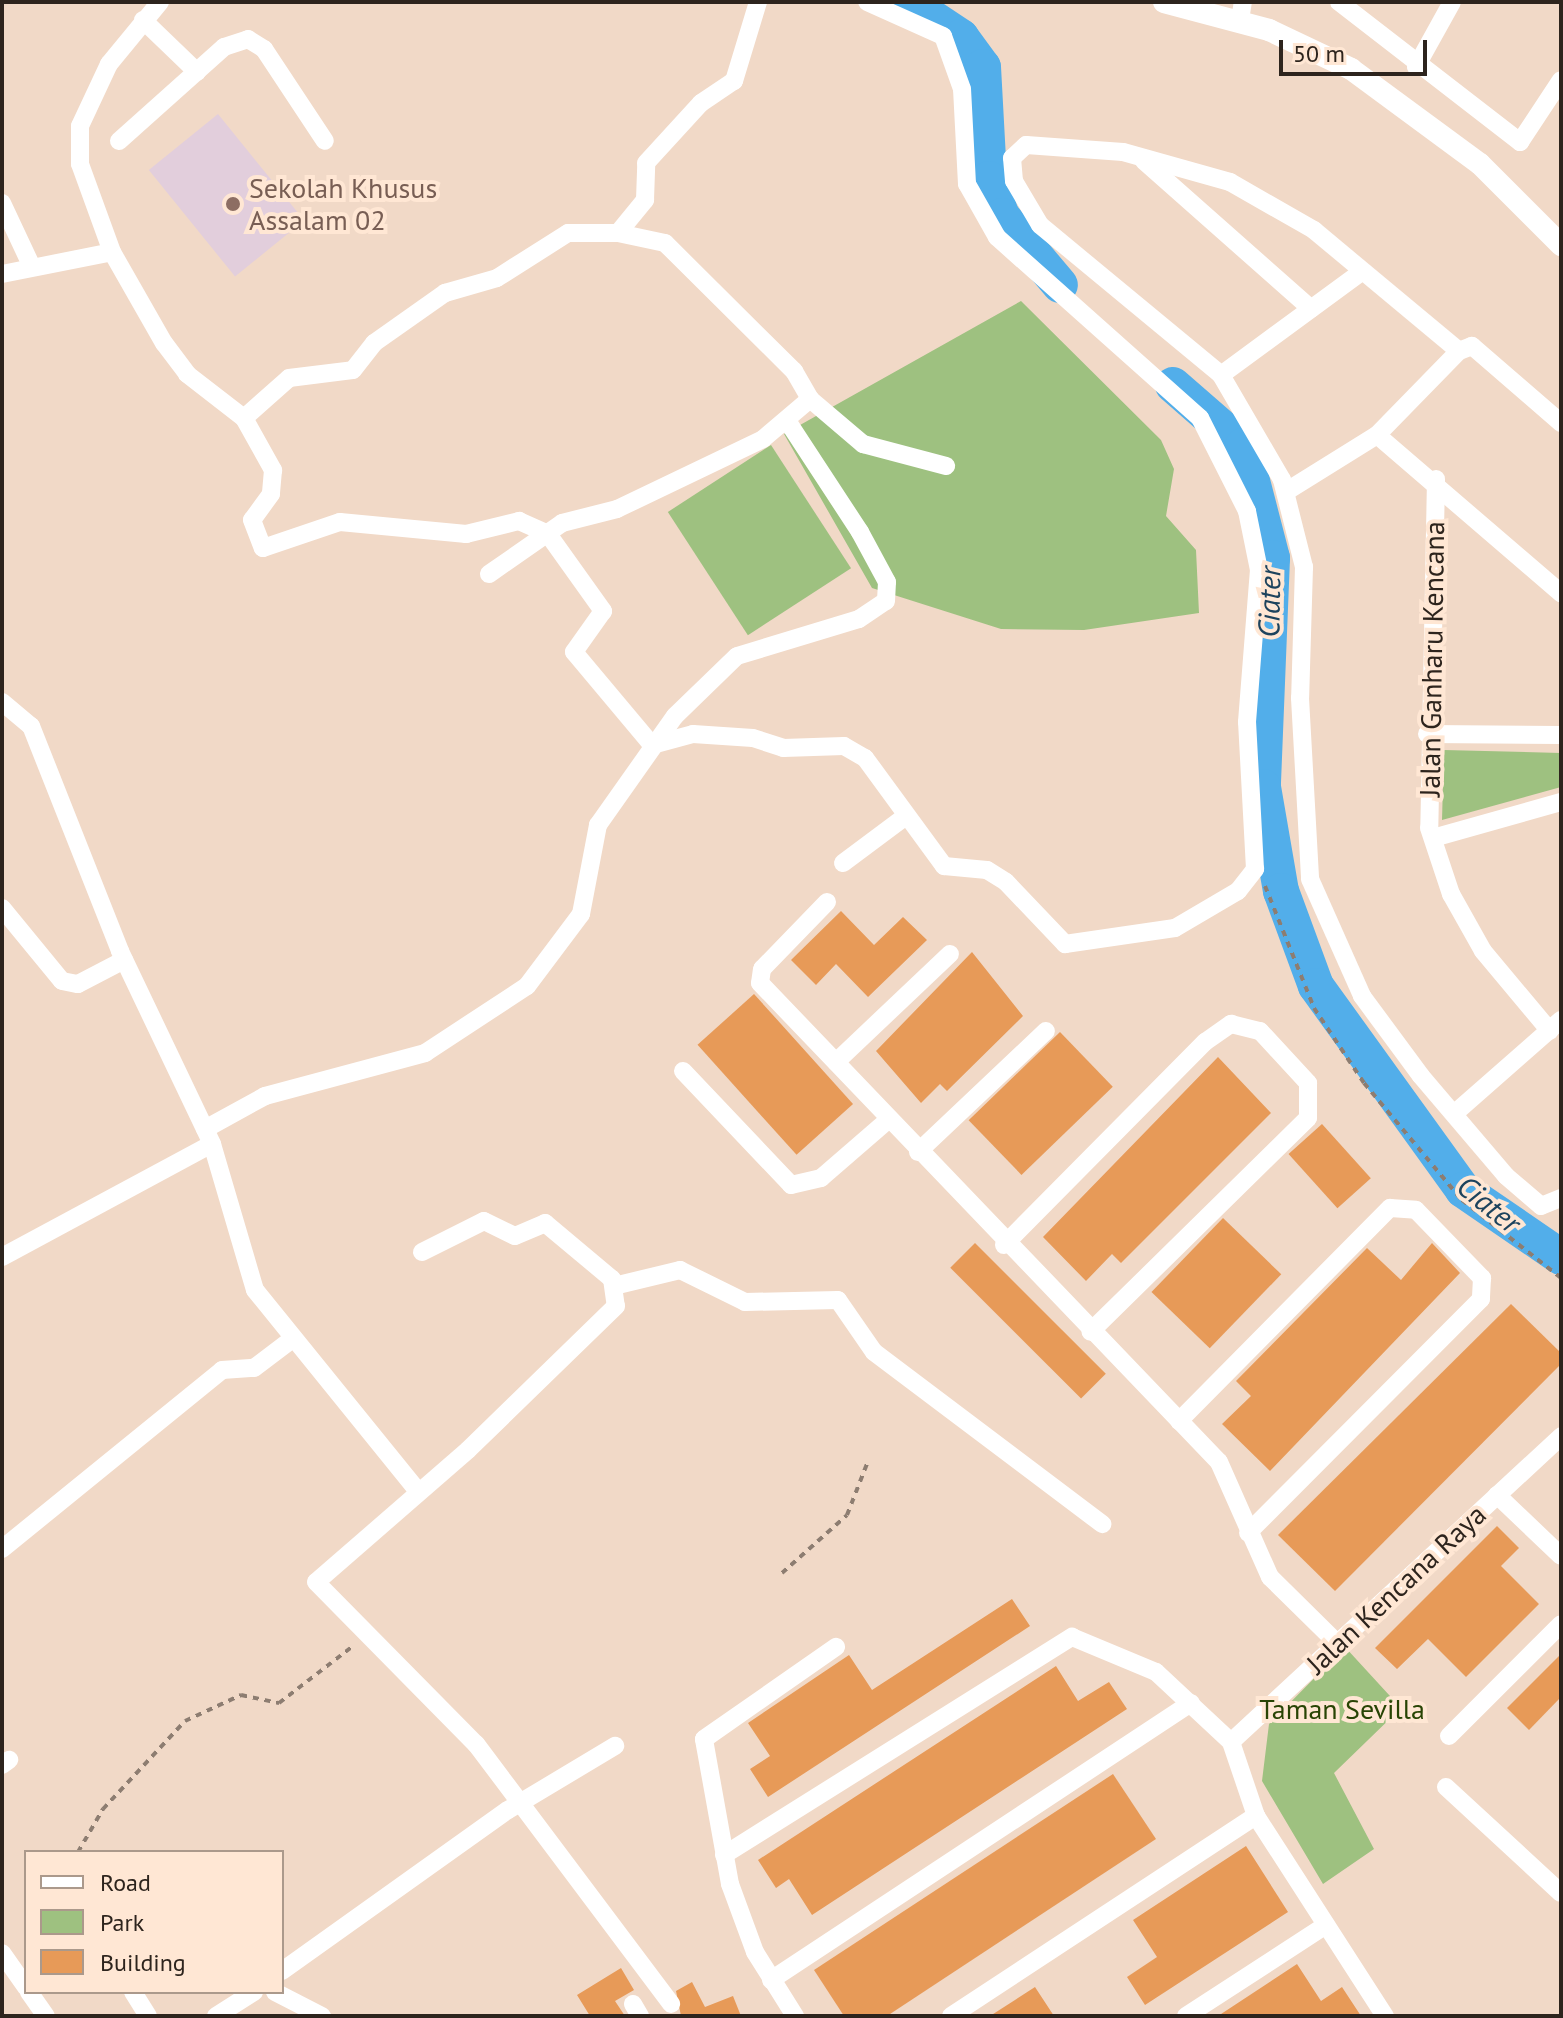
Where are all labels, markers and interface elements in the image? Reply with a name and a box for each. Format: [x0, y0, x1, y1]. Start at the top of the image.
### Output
scale bar [1283, 24, 1431, 74]
text: 50 m [1293, 38, 1345, 69]
place label: Sekolah Khusus Assalam 02 [249, 171, 437, 237]
marker: Sekolah Khusus Assalam 02 [224, 195, 242, 213]
street label: Jalan Ganharu Kencana [1413, 521, 1451, 797]
water label: Ciater [1250, 566, 1288, 638]
water label: Ciater [1450, 1168, 1528, 1240]
street label: Jalan Kencana Raya [1299, 1497, 1493, 1681]
park label: Taman Sevilla [1259, 1692, 1425, 1726]
legend [24, 1850, 284, 1994]
text: Road [100, 1867, 151, 1898]
text: Park [100, 1907, 144, 1938]
text: Building [100, 1947, 186, 1978]

